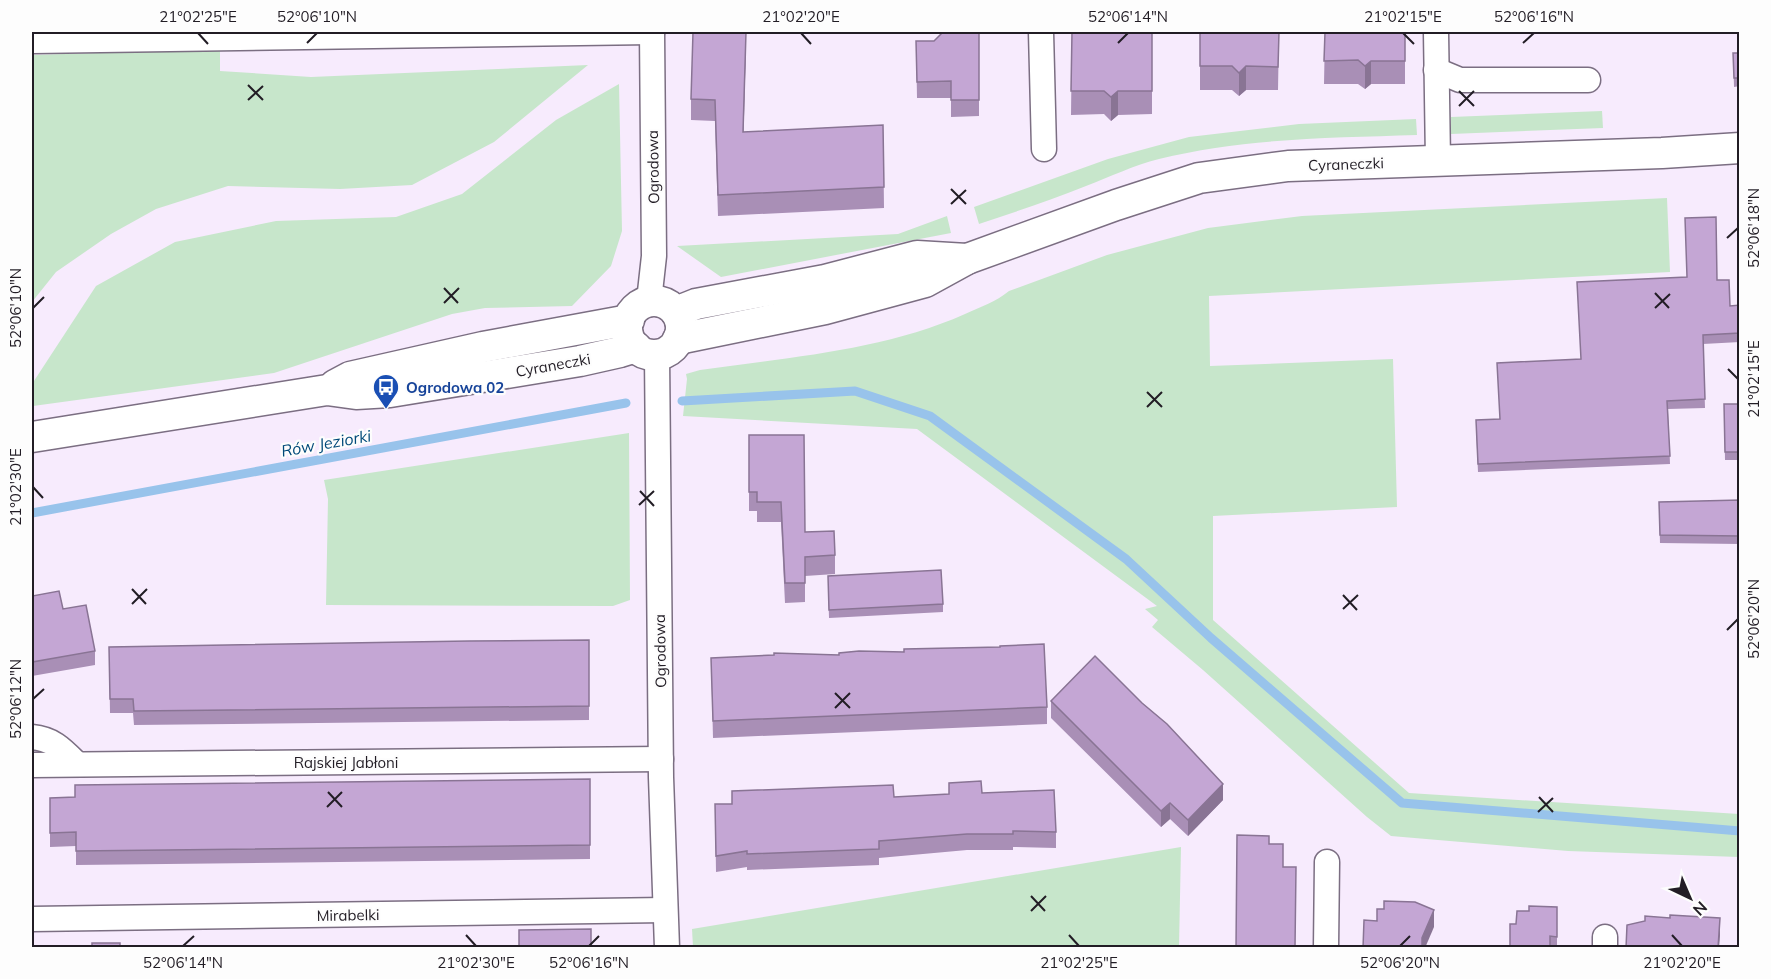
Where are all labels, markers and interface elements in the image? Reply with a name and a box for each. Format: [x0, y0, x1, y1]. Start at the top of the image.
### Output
text: 21°02'25"E [159, 7, 237, 26]
text: 52°06'10"N [277, 7, 357, 26]
text: 21°02'20"E [762, 7, 840, 26]
text: 52°06'14"N [1088, 7, 1168, 26]
text: 21°02'15"E [1364, 7, 1442, 26]
text: 52°06'16"N [1494, 7, 1574, 26]
street label: Ogrodowa [643, 130, 663, 204]
street label: Cyraneczki [1308, 153, 1384, 175]
text: 52°06'18"N [1744, 188, 1763, 268]
text: 52°06'10"N [6, 268, 25, 348]
text: 21°02'15"E [1744, 340, 1763, 418]
street label: Cyraneczki [514, 349, 592, 381]
bus stop icon: Ogrodowa 02 [371, 372, 401, 410]
place label: Ogrodowa 02 [406, 378, 504, 397]
water label: Rów Jeziorki [279, 425, 373, 461]
text: 21°02'30"E [6, 448, 25, 526]
text: 52°06'20"N [1744, 579, 1763, 659]
street label: Ogrodowa [650, 614, 670, 688]
text: 52°06'12"N [6, 659, 25, 739]
street label: Rajskiej Jabłoni [294, 753, 398, 772]
north arrow [1660, 868, 1720, 928]
text: N [1689, 897, 1712, 920]
street label: Mirabelki [316, 905, 380, 925]
text: 52°06'14"N [143, 953, 223, 972]
text: 21°02'30"E [437, 953, 515, 972]
text: 52°06'16"N [549, 953, 629, 972]
text: 21°02'25"E [1040, 953, 1118, 972]
text: 52°06'20"N [1360, 953, 1440, 972]
text: 21°02'20"E [1643, 953, 1721, 972]

